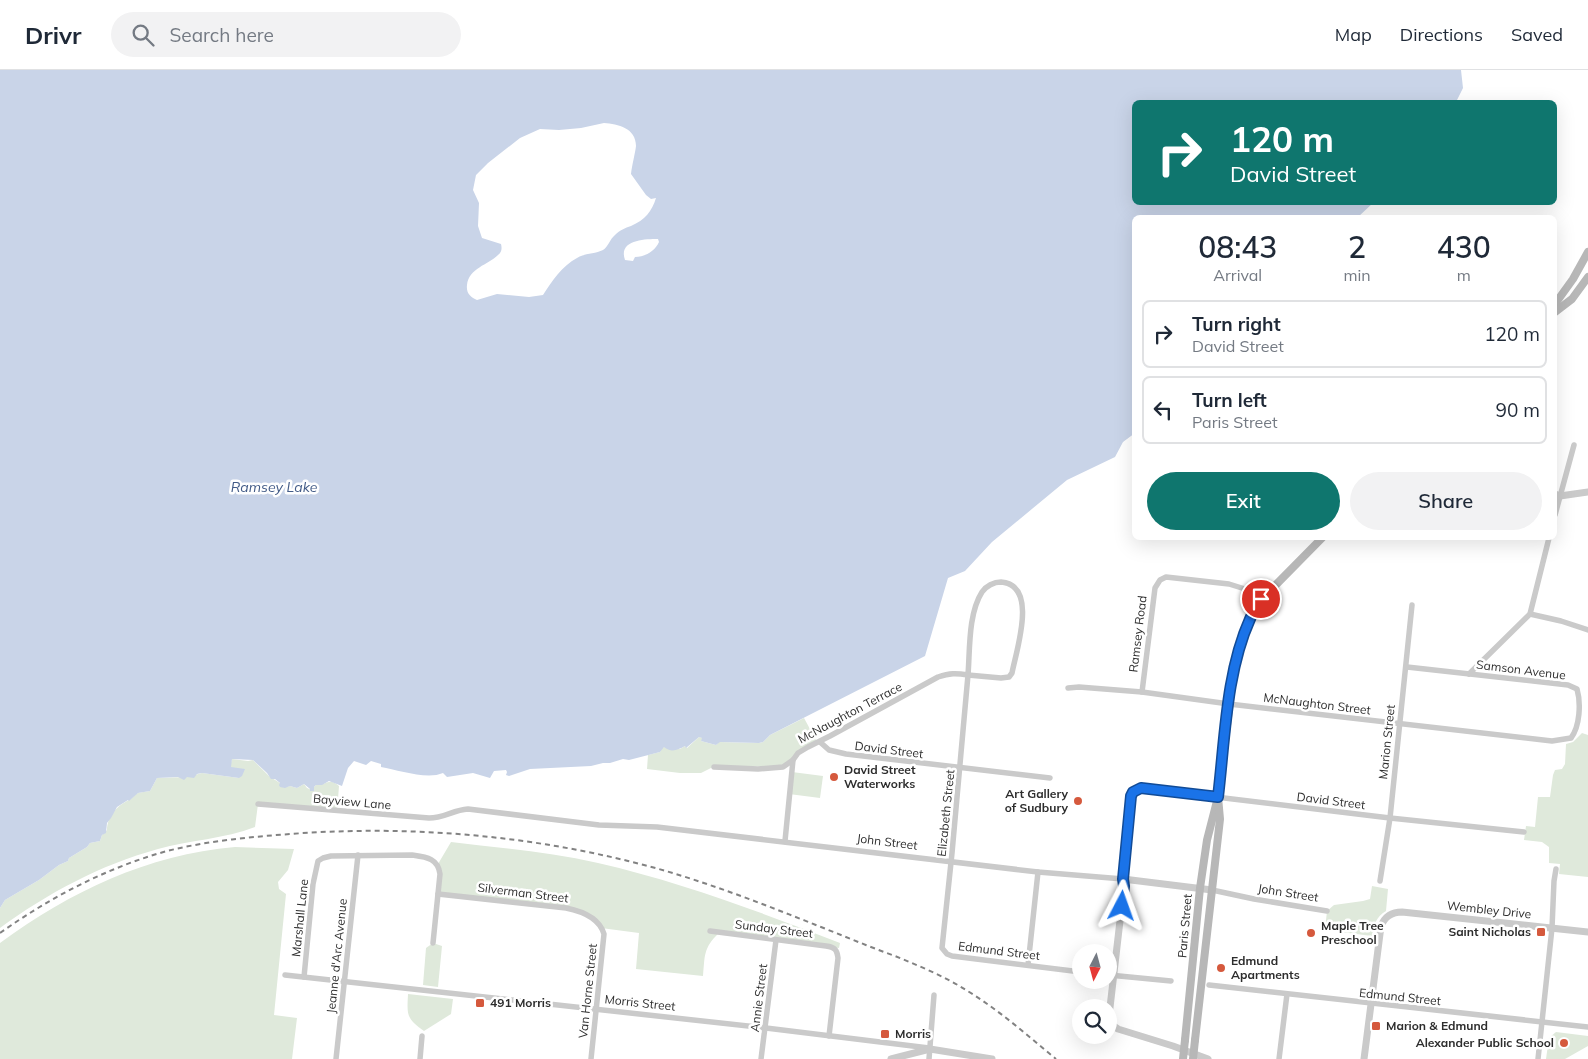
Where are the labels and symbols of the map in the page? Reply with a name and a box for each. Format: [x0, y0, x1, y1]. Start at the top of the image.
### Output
water label: Ramsey Lake [231, 478, 318, 496]
pin [1240, 578, 1282, 620]
street label: Ramsey Road [1125, 595, 1150, 673]
street label: Samson Avenue [1475, 657, 1567, 682]
street label: McNaughton Terrace [795, 679, 904, 746]
street label: McNaughton Street [1263, 689, 1372, 718]
street label: Marion Street [1375, 704, 1398, 780]
street label: David Street [854, 738, 924, 761]
place label: David Street Waterworks [844, 762, 916, 791]
street label: Elizabeth Street [933, 769, 958, 857]
marker: David Street Waterworks [828, 771, 840, 783]
place label: Art Gallery of Sudbury [1005, 786, 1068, 815]
street label: David Street [1296, 789, 1366, 812]
street label: Bayview Lane [312, 791, 392, 812]
marker: Art Gallery of Sudbury [1072, 795, 1084, 807]
street label: John Street [856, 830, 918, 853]
street label: Marshall Lane [288, 878, 311, 958]
street label: Silverman Street [477, 879, 569, 906]
position arrow [1095, 879, 1147, 931]
street label: John Street [1257, 880, 1319, 905]
street label: Paris Street [1174, 893, 1195, 959]
street label: Jeanne d'Arc Avenue [323, 898, 350, 1014]
street label: Wembley Drive [1446, 898, 1532, 921]
street label: Sunday Street [734, 916, 814, 941]
place label: Maple Tree Preschool [1321, 918, 1384, 947]
place label: Saint Nicholas [1448, 924, 1531, 939]
marker: Saint Nicholas [1535, 926, 1547, 938]
marker: Maple Tree Preschool [1305, 927, 1317, 939]
street label: Edmund Street [957, 938, 1041, 963]
street label: Van Horne Street [575, 943, 600, 1039]
north arrow [1072, 944, 1118, 989]
place label: Edmund Apartments [1231, 953, 1300, 982]
marker: Edmund Apartments [1215, 962, 1227, 974]
street label: Annie Street [747, 963, 770, 1033]
street label: Edmund Street [1358, 985, 1442, 1008]
street label: Morris Street [604, 991, 676, 1014]
place label: 491 Morris [490, 995, 551, 1010]
marker: 491 Morris [474, 997, 486, 1009]
place label: Marion & Edmund [1386, 1018, 1488, 1033]
marker: Marion & Edmund [1370, 1020, 1382, 1032]
place label: Morris [895, 1026, 931, 1041]
marker: Morris [879, 1028, 891, 1040]
place label: Alexander Public School [1416, 1035, 1554, 1050]
marker: Alexander Public School [1558, 1037, 1570, 1049]

